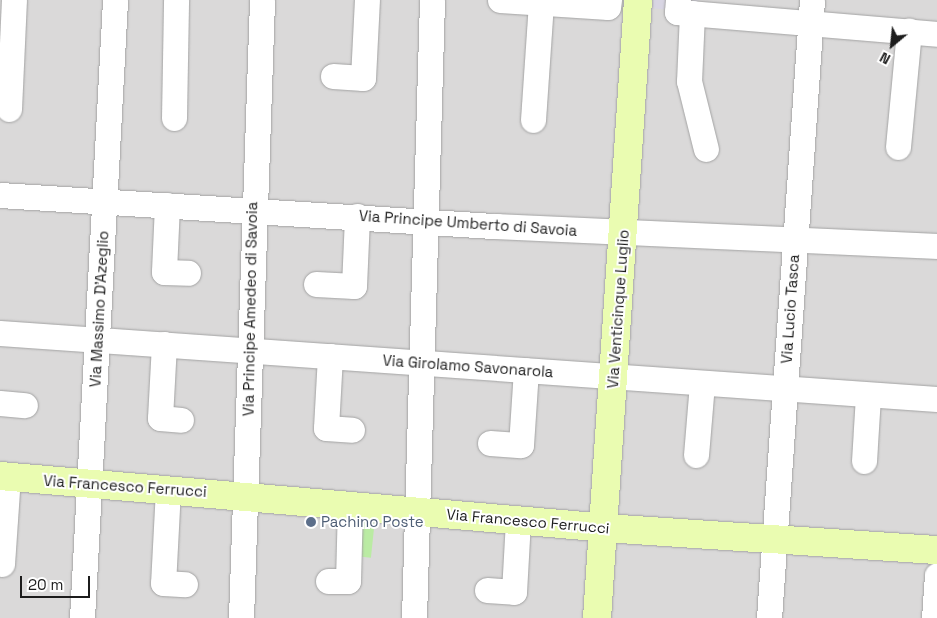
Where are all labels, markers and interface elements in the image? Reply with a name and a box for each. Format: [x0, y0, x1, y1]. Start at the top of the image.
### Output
north arrow [867, 20, 917, 70]
text: N [877, 48, 893, 68]
street label: Via Principe Amedeo di Savoia [239, 201, 261, 417]
street label: Via Principe Umberto di Savoia [358, 206, 578, 240]
street label: Via Venticinque Luglio [603, 229, 633, 389]
street label: Via Massimo D'Azeglio [86, 230, 112, 388]
street label: Via Lucio Tasca [777, 253, 803, 365]
street label: Via Girolamo Savonarola [382, 351, 554, 381]
street label: Via Francesco Ferrucci [43, 471, 207, 501]
street label: Via Francesco Ferrucci [446, 505, 610, 537]
place label: Pachino Poste [321, 513, 424, 531]
marker: Pachino Poste [305, 516, 317, 528]
scale bar [22, 566, 92, 598]
text: 20 m [28, 575, 63, 594]

